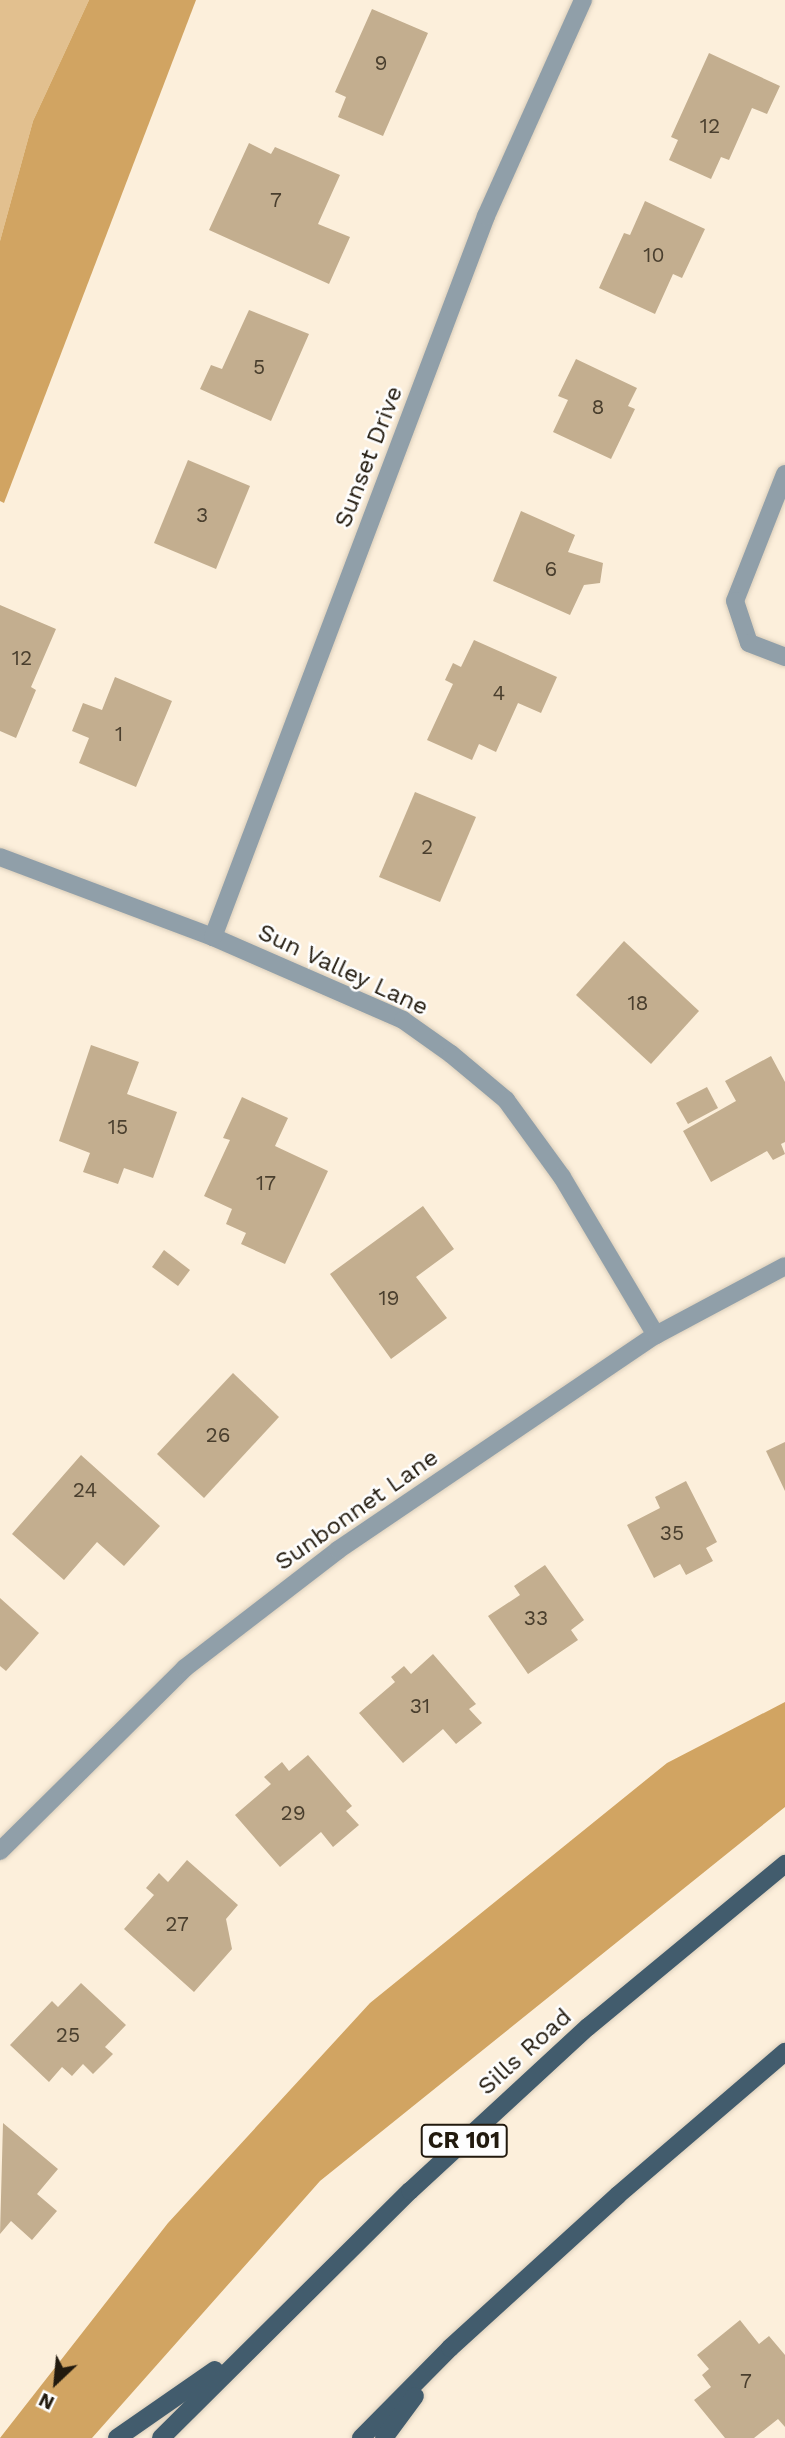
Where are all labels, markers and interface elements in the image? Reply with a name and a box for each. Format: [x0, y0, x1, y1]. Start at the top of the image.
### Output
house number: 9 [375, 50, 387, 76]
house number: 12 [700, 113, 720, 139]
house number: 7 [270, 187, 282, 213]
house number: 10 [643, 242, 665, 268]
house number: 5 [253, 354, 265, 380]
street label: Sunset Drive [329, 382, 409, 532]
house number: 8 [592, 394, 604, 420]
house number: 3 [196, 502, 208, 528]
house number: 6 [545, 556, 557, 582]
house number: 12 [12, 645, 32, 671]
house number: 4 [493, 680, 505, 706]
house number: 1 [115, 721, 123, 747]
house number: 2 [421, 834, 433, 860]
street label: Sun Valley Lane [253, 918, 433, 1022]
house number: 18 [627, 990, 649, 1016]
house number: 15 [108, 1114, 128, 1140]
house number: 17 [256, 1170, 276, 1196]
house number: 19 [378, 1285, 400, 1311]
house number: 26 [205, 1422, 231, 1448]
street label: Sunbonnet Lane [270, 1443, 444, 1577]
house number: 24 [73, 1477, 97, 1503]
house number: 35 [660, 1520, 684, 1546]
house number: 33 [524, 1605, 548, 1631]
house number: 31 [410, 1693, 430, 1719]
house number: 29 [280, 1800, 306, 1826]
house number: 27 [165, 1911, 189, 1937]
street label: Sills Road [472, 2003, 578, 2101]
house number: 25 [56, 2022, 80, 2048]
road number: CR 101 [420, 2122, 508, 2160]
north arrow [21, 2347, 91, 2417]
house number: 7 [740, 2368, 752, 2394]
text: N [35, 2388, 58, 2415]

